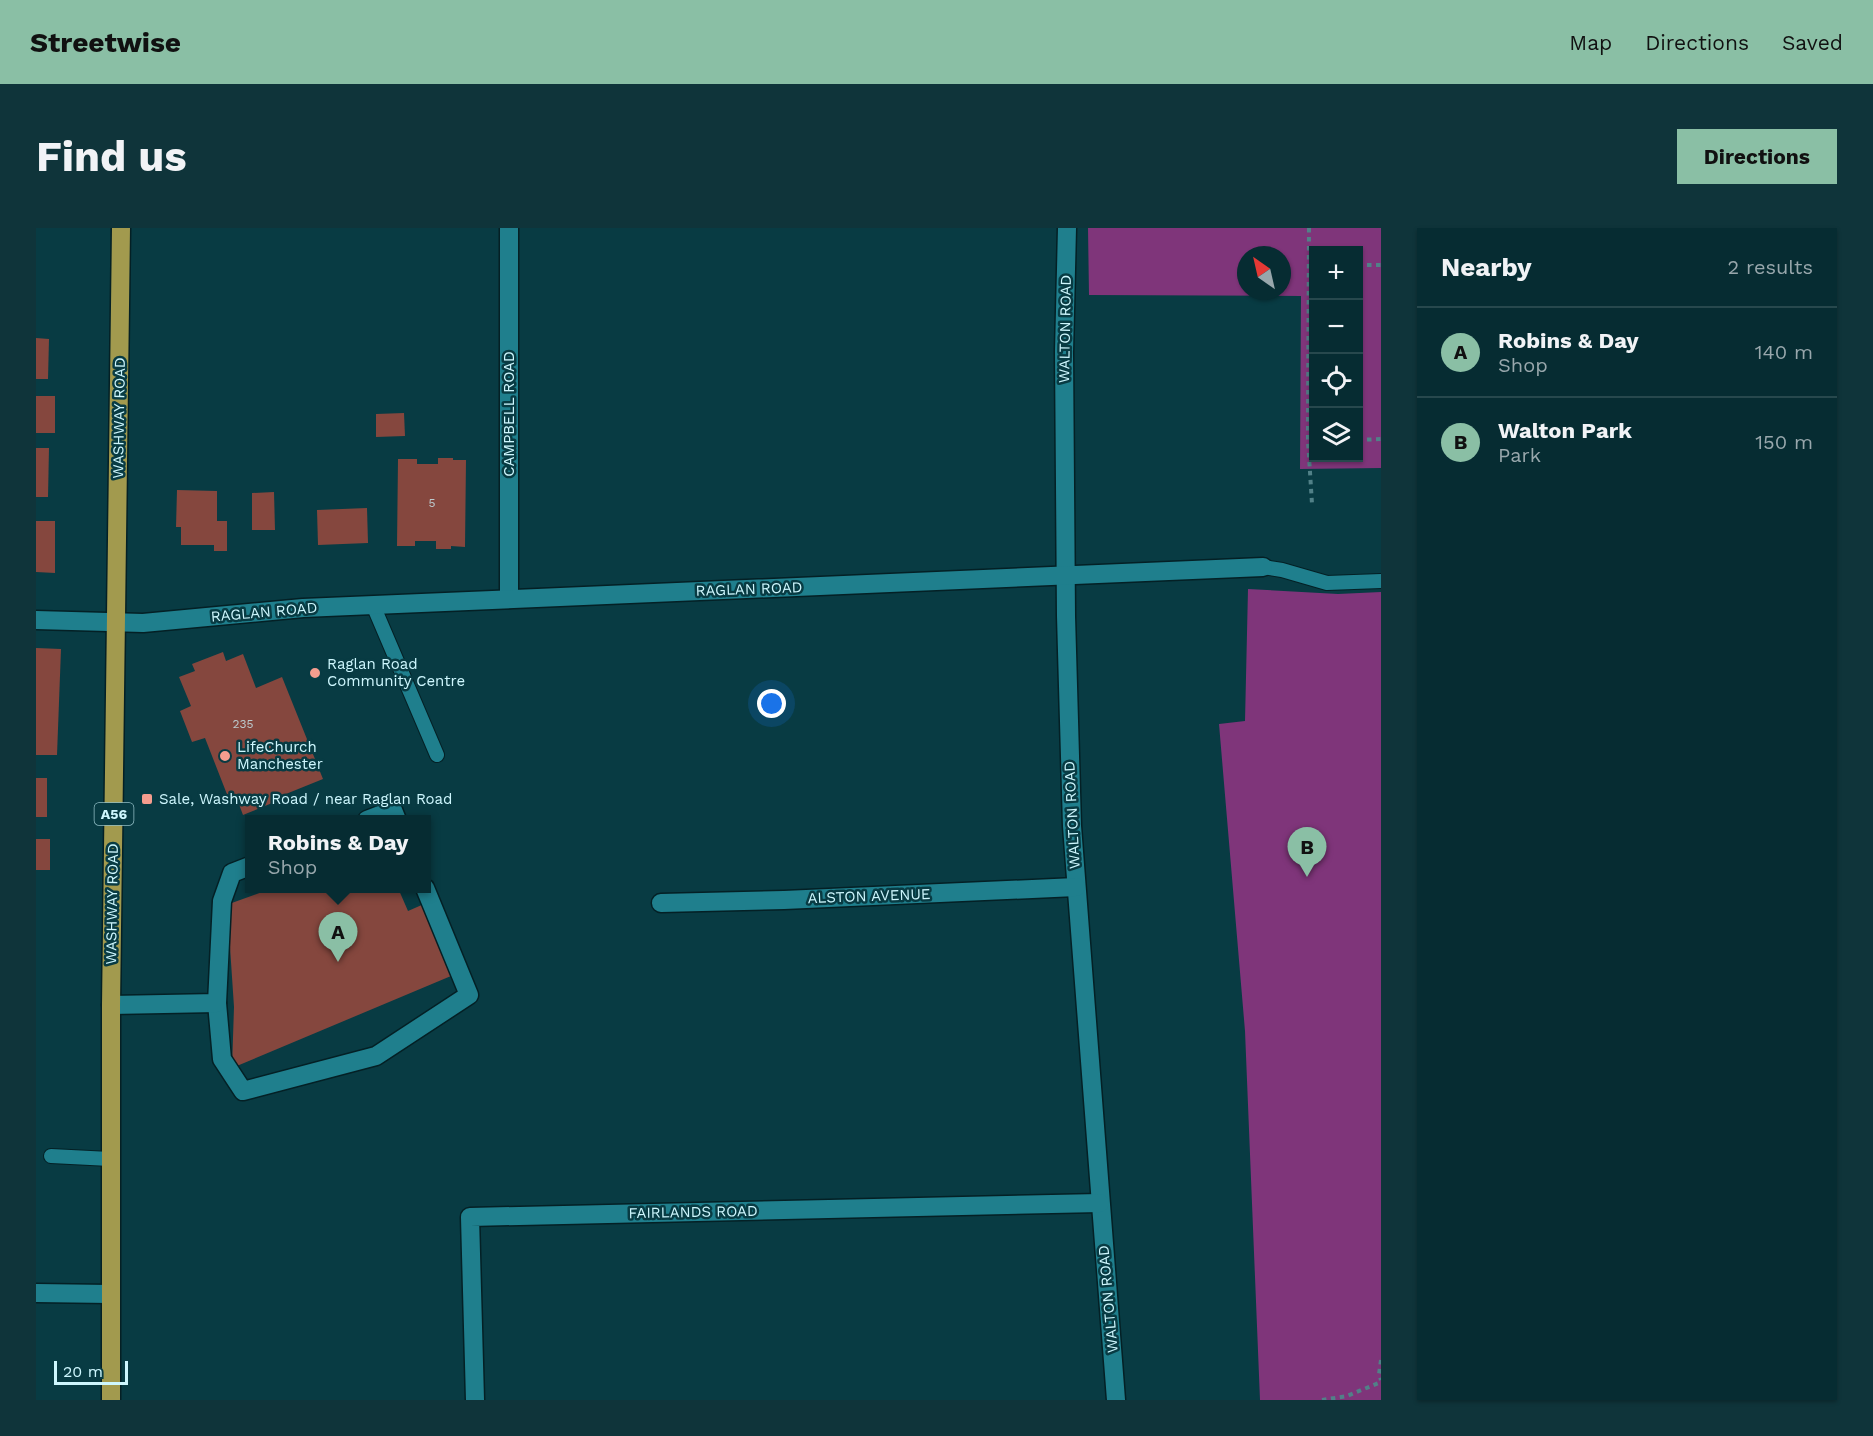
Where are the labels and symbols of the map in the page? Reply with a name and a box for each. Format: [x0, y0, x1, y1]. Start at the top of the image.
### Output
north arrow [1237, 246, 1291, 300]
street label: WALTON ROAD [1055, 275, 1075, 383]
street label: CAMPBELL ROAD [500, 351, 518, 477]
street label: WASHWAY ROAD [109, 357, 129, 479]
house number: 5 [429, 496, 436, 510]
street label: RAGLAN ROAD [695, 578, 803, 600]
street label: RAGLAN ROAD [210, 598, 318, 626]
place label: Raglan Road Community Centre [327, 655, 465, 690]
marker: Raglan Road Community Centre [308, 666, 322, 680]
your location [757, 689, 786, 718]
house number: 235 [233, 717, 253, 731]
place label: LifeChurch Manchester [237, 738, 323, 773]
marker: LifeChurch Manchester [218, 749, 232, 763]
street label: WALTON ROAD [1060, 760, 1084, 870]
place label: Sale, Washway Road / near Raglan Road [159, 790, 453, 808]
marker: Sale, Washway Road / near Raglan Road [140, 792, 154, 806]
road number: A56 [94, 803, 134, 825]
pin: B [1288, 828, 1326, 877]
street label: WASHWAY ROAD [102, 843, 122, 965]
street label: ALSTON AVENUE [807, 885, 931, 907]
pin: A [318, 912, 358, 962]
street label: FAIRLANDS ROAD [628, 1202, 758, 1222]
street label: WALTON ROAD [1094, 1244, 1122, 1354]
scale bar [54, 1358, 128, 1386]

